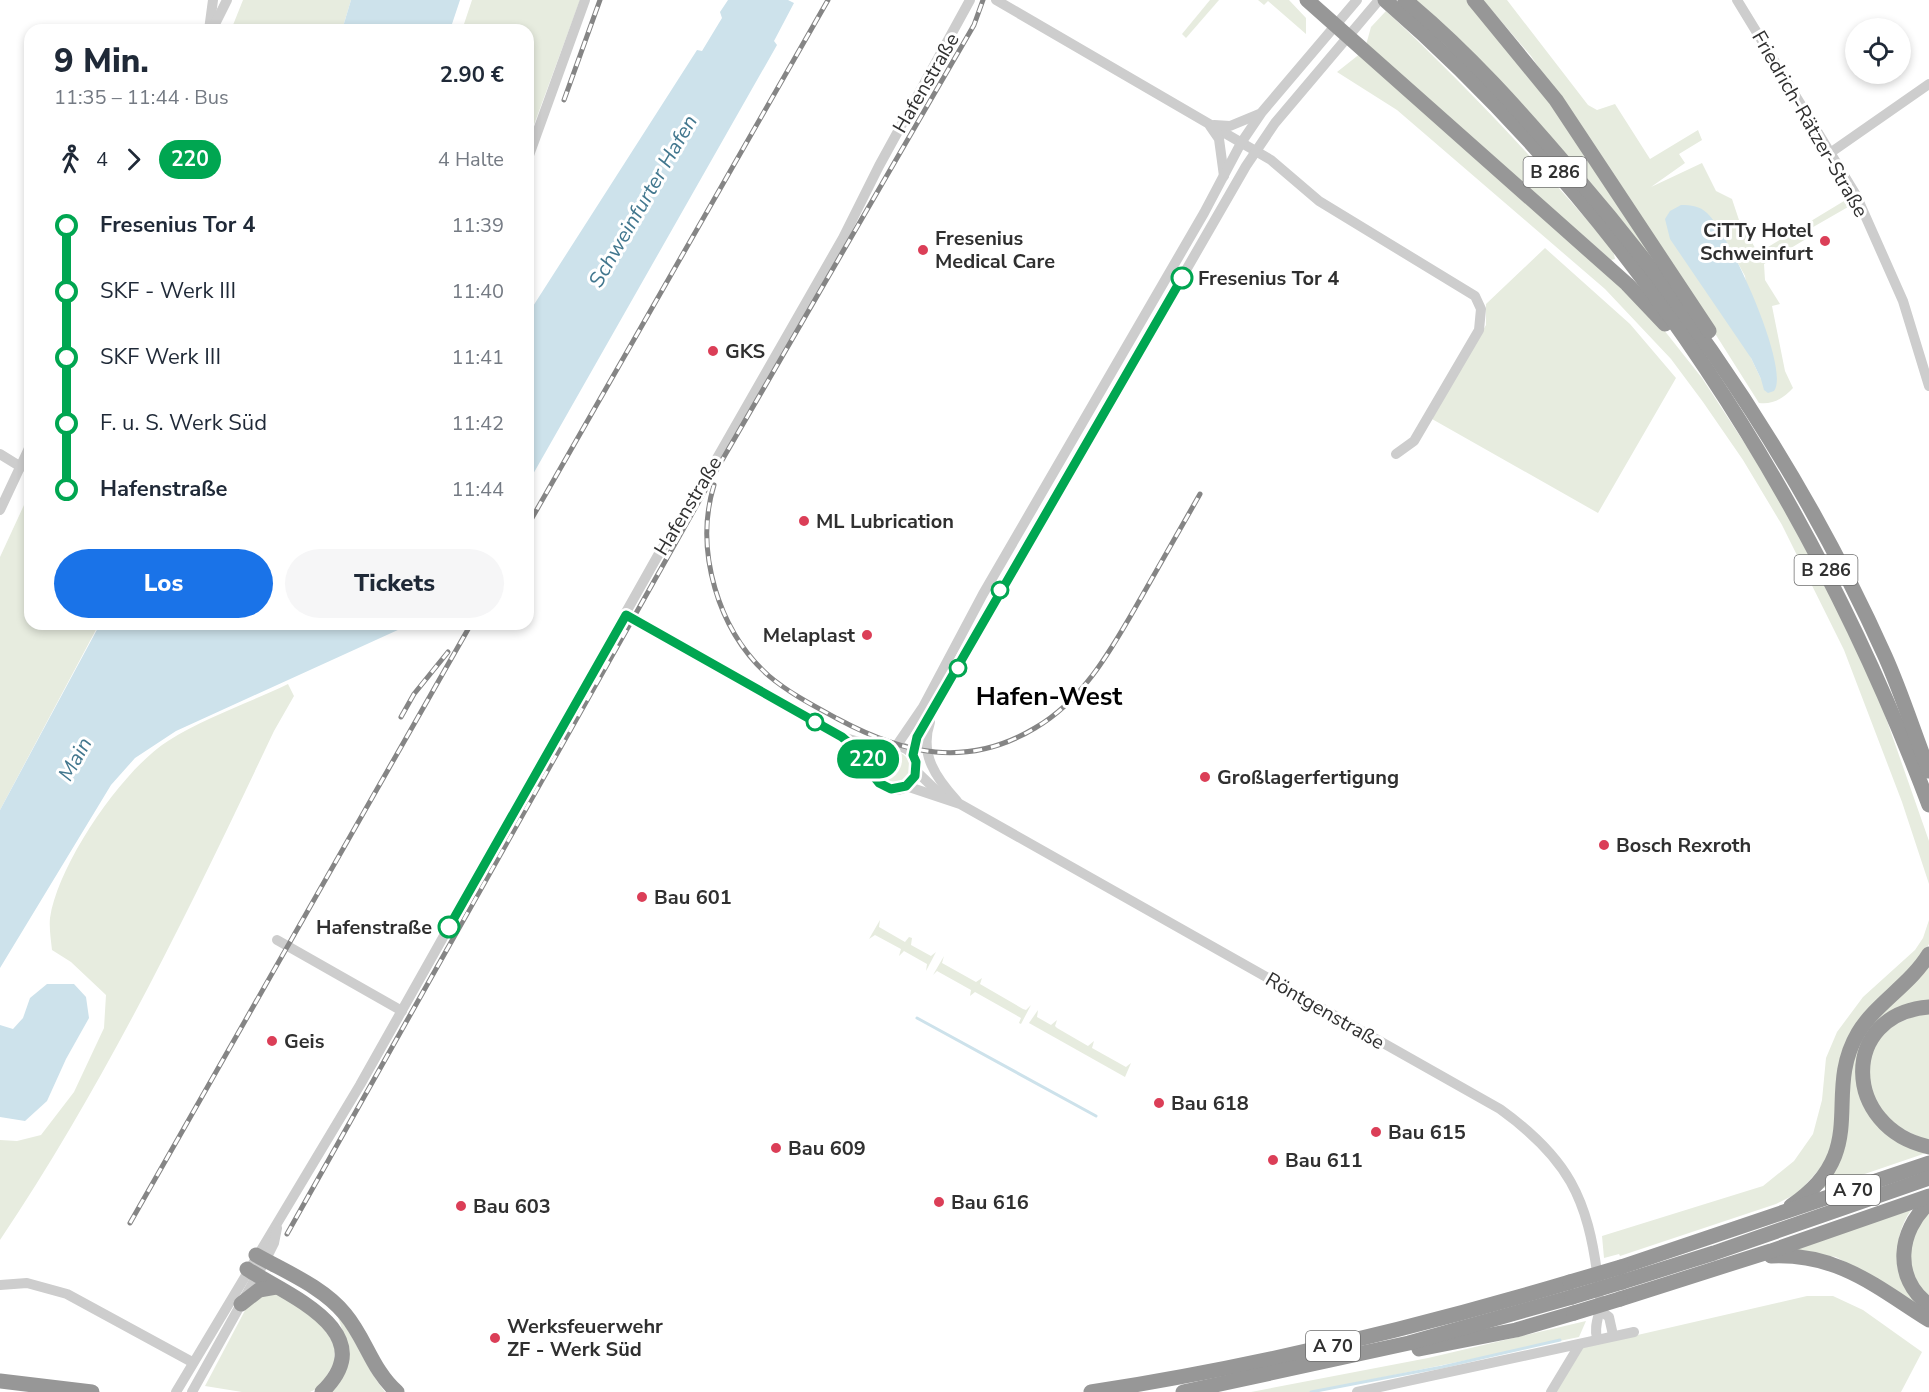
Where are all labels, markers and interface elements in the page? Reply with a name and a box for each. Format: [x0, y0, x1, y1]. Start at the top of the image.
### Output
map controls [1845, 18, 1911, 84]
button: locate [1845, 18, 1911, 84]
street label: Friedrich-Rätzer-Straße [1746, 26, 1874, 222]
street label: Hafenstraße [886, 28, 966, 138]
text: 9 Min. [54, 39, 149, 84]
text: 2.90 € [440, 60, 504, 90]
text: 11:35 – 11:44 · Bus [54, 84, 229, 111]
water label: Schweinfurter Hafen [582, 110, 704, 292]
icon: walk [54, 143, 87, 176]
icon: forward [117, 143, 150, 176]
text: 220 [171, 145, 209, 173]
text: 4 [96, 146, 108, 173]
text: 4 Halte [438, 146, 504, 173]
road number: B 286 [1524, 157, 1586, 187]
text: Fresenius Tor 4 [100, 210, 255, 240]
text: 11:39 [451, 212, 504, 239]
place label: CiTTy Hotel Schweinfurt [1700, 217, 1814, 267]
place label: Fresenius Medical Care [935, 225, 1055, 275]
marker: CiTTy Hotel Schweinfurt [1818, 234, 1832, 248]
marker: Fresenius Medical Care [916, 243, 930, 257]
place label: Fresenius Tor 4 [1198, 265, 1339, 292]
marker: Fresenius Tor 4 [1171, 267, 1193, 289]
text: SKF - Werk III [100, 276, 236, 306]
text: 11:40 [451, 278, 504, 305]
place label: GKS [725, 338, 765, 365]
text: SKF Werk III [100, 342, 221, 372]
text: 11:41 [451, 344, 504, 371]
marker: GKS [706, 344, 720, 358]
text: F. u. S. Werk Süd [100, 408, 267, 438]
text: 11:42 [451, 410, 504, 437]
street label: Hafenstraße [648, 451, 728, 561]
text: Hafenstraße [100, 474, 227, 504]
text: 11:44 [451, 476, 504, 503]
place label: ML Lubrication [816, 508, 954, 535]
marker: ML Lubrication [797, 514, 811, 528]
button: Los [54, 549, 273, 618]
button: Tickets [285, 549, 504, 618]
road number: B 286 [1794, 555, 1858, 585]
unlabelled marker [991, 581, 1009, 599]
place label: Melaplast [763, 622, 855, 649]
marker: Melaplast [860, 628, 874, 642]
unlabelled marker [949, 659, 967, 677]
district label: Hafen-West [976, 679, 1123, 714]
unlabelled marker [806, 713, 824, 731]
water label: Main [52, 732, 98, 786]
line badge: 220 [834, 740, 902, 778]
text: 220 [849, 745, 887, 773]
place label: Großlagerfertigung [1217, 764, 1399, 791]
marker: Großlagerfertigung [1198, 770, 1212, 784]
place label: Bosch Rexroth [1616, 832, 1751, 859]
marker: Bosch Rexroth [1597, 838, 1611, 852]
place label: Bau 601 [654, 884, 732, 911]
marker: Bau 601 [635, 890, 649, 904]
place label: Hafenstraße [316, 914, 432, 941]
marker: Hafenstraße [438, 916, 460, 938]
street label: Röntgenstraße [1260, 966, 1390, 1056]
place label: Geis [284, 1028, 325, 1055]
marker: Geis [265, 1034, 279, 1048]
place label: Bau 618 [1171, 1090, 1249, 1117]
marker: Bau 618 [1152, 1096, 1166, 1110]
place label: Bau 615 [1388, 1119, 1466, 1146]
marker: Bau 615 [1369, 1125, 1383, 1139]
place label: Bau 609 [788, 1135, 866, 1162]
marker: Bau 609 [769, 1141, 783, 1155]
place label: Bau 611 [1285, 1147, 1363, 1174]
marker: Bau 611 [1266, 1153, 1280, 1167]
road number: A 70 [1826, 1175, 1880, 1205]
place label: Bau 616 [951, 1189, 1029, 1216]
place label: Bau 603 [473, 1193, 551, 1220]
marker: Bau 616 [932, 1195, 946, 1209]
marker: Bau 603 [454, 1199, 468, 1213]
place label: Werksfeuerwehr ZF - Werk Süd [507, 1313, 663, 1363]
marker: Werksfeuerwehr ZF - Werk Süd [488, 1331, 502, 1345]
road number: A 70 [1306, 1331, 1360, 1361]

